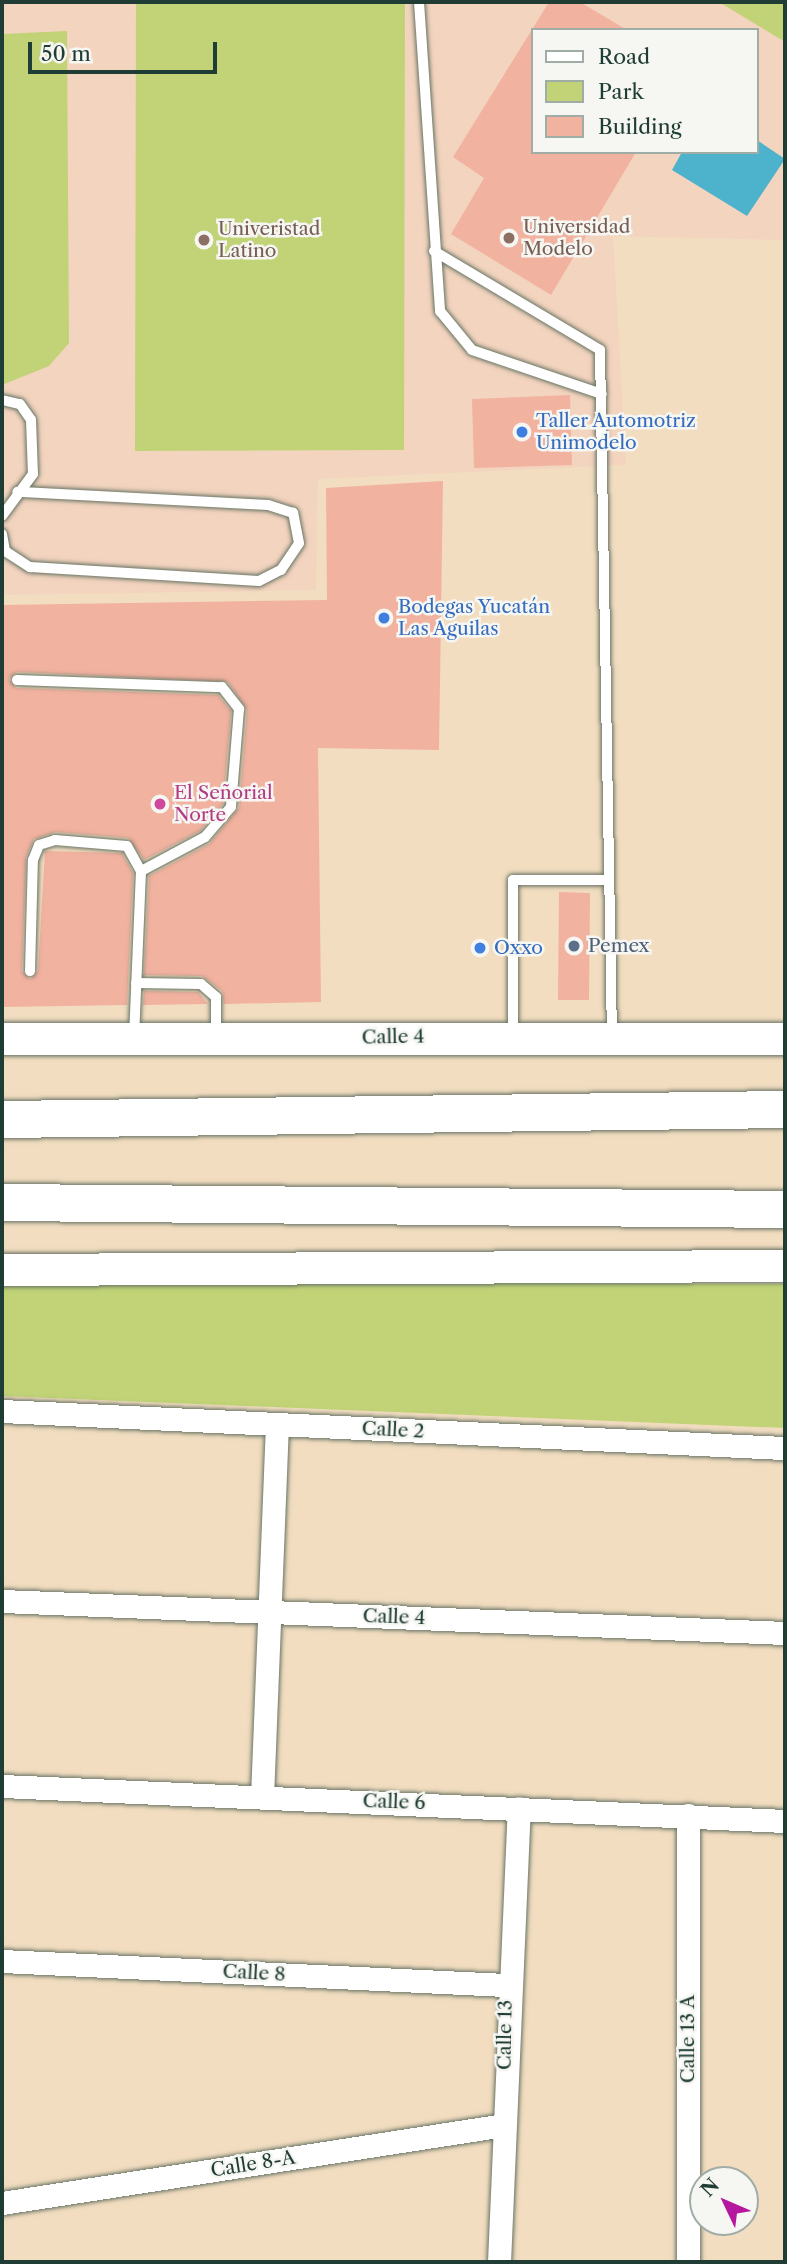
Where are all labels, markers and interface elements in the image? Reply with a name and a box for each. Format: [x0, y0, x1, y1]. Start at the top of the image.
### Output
scale bar [32, 28, 220, 72]
legend [532, 28, 759, 154]
text: 50 m [41, 41, 91, 66]
text: Road [598, 44, 650, 69]
text: Park [598, 79, 644, 104]
text: Building [598, 114, 682, 139]
place label: Universidad Modelo [523, 216, 630, 260]
place label: Univeristad Latino [218, 218, 320, 262]
marker: Universidad Modelo [501, 230, 517, 246]
marker: Univeristad Latino [196, 232, 212, 248]
place label: Taller Automotriz Unimodelo [536, 410, 697, 454]
marker: Taller Automotriz Unimodelo [514, 424, 530, 440]
place label: Bodegas Yucatán Las Aguilas [398, 596, 551, 640]
marker: Bodegas Yucatán Las Aguilas [376, 610, 392, 626]
place label: El Señorial Norte [174, 782, 273, 826]
marker: El Señorial Norte [152, 796, 168, 812]
place label: Pemex [588, 935, 649, 957]
place label: Oxxo [494, 937, 543, 959]
marker: Pemex [566, 938, 582, 954]
marker: Oxxo [472, 940, 488, 956]
street label: Calle 4 [361, 1025, 425, 1049]
street label: Calle 2 [361, 1417, 425, 1443]
street label: Calle 4 [362, 1605, 426, 1629]
street label: Calle 6 [362, 1790, 426, 1814]
street label: Calle 8 [222, 1960, 286, 1986]
street label: Calle 13 A [677, 1994, 699, 2084]
street label: Calle 13 [493, 2000, 517, 2070]
street label: Calle 8-A [209, 2146, 297, 2182]
north arrow [689, 2166, 759, 2236]
text: N [696, 2174, 724, 2201]

